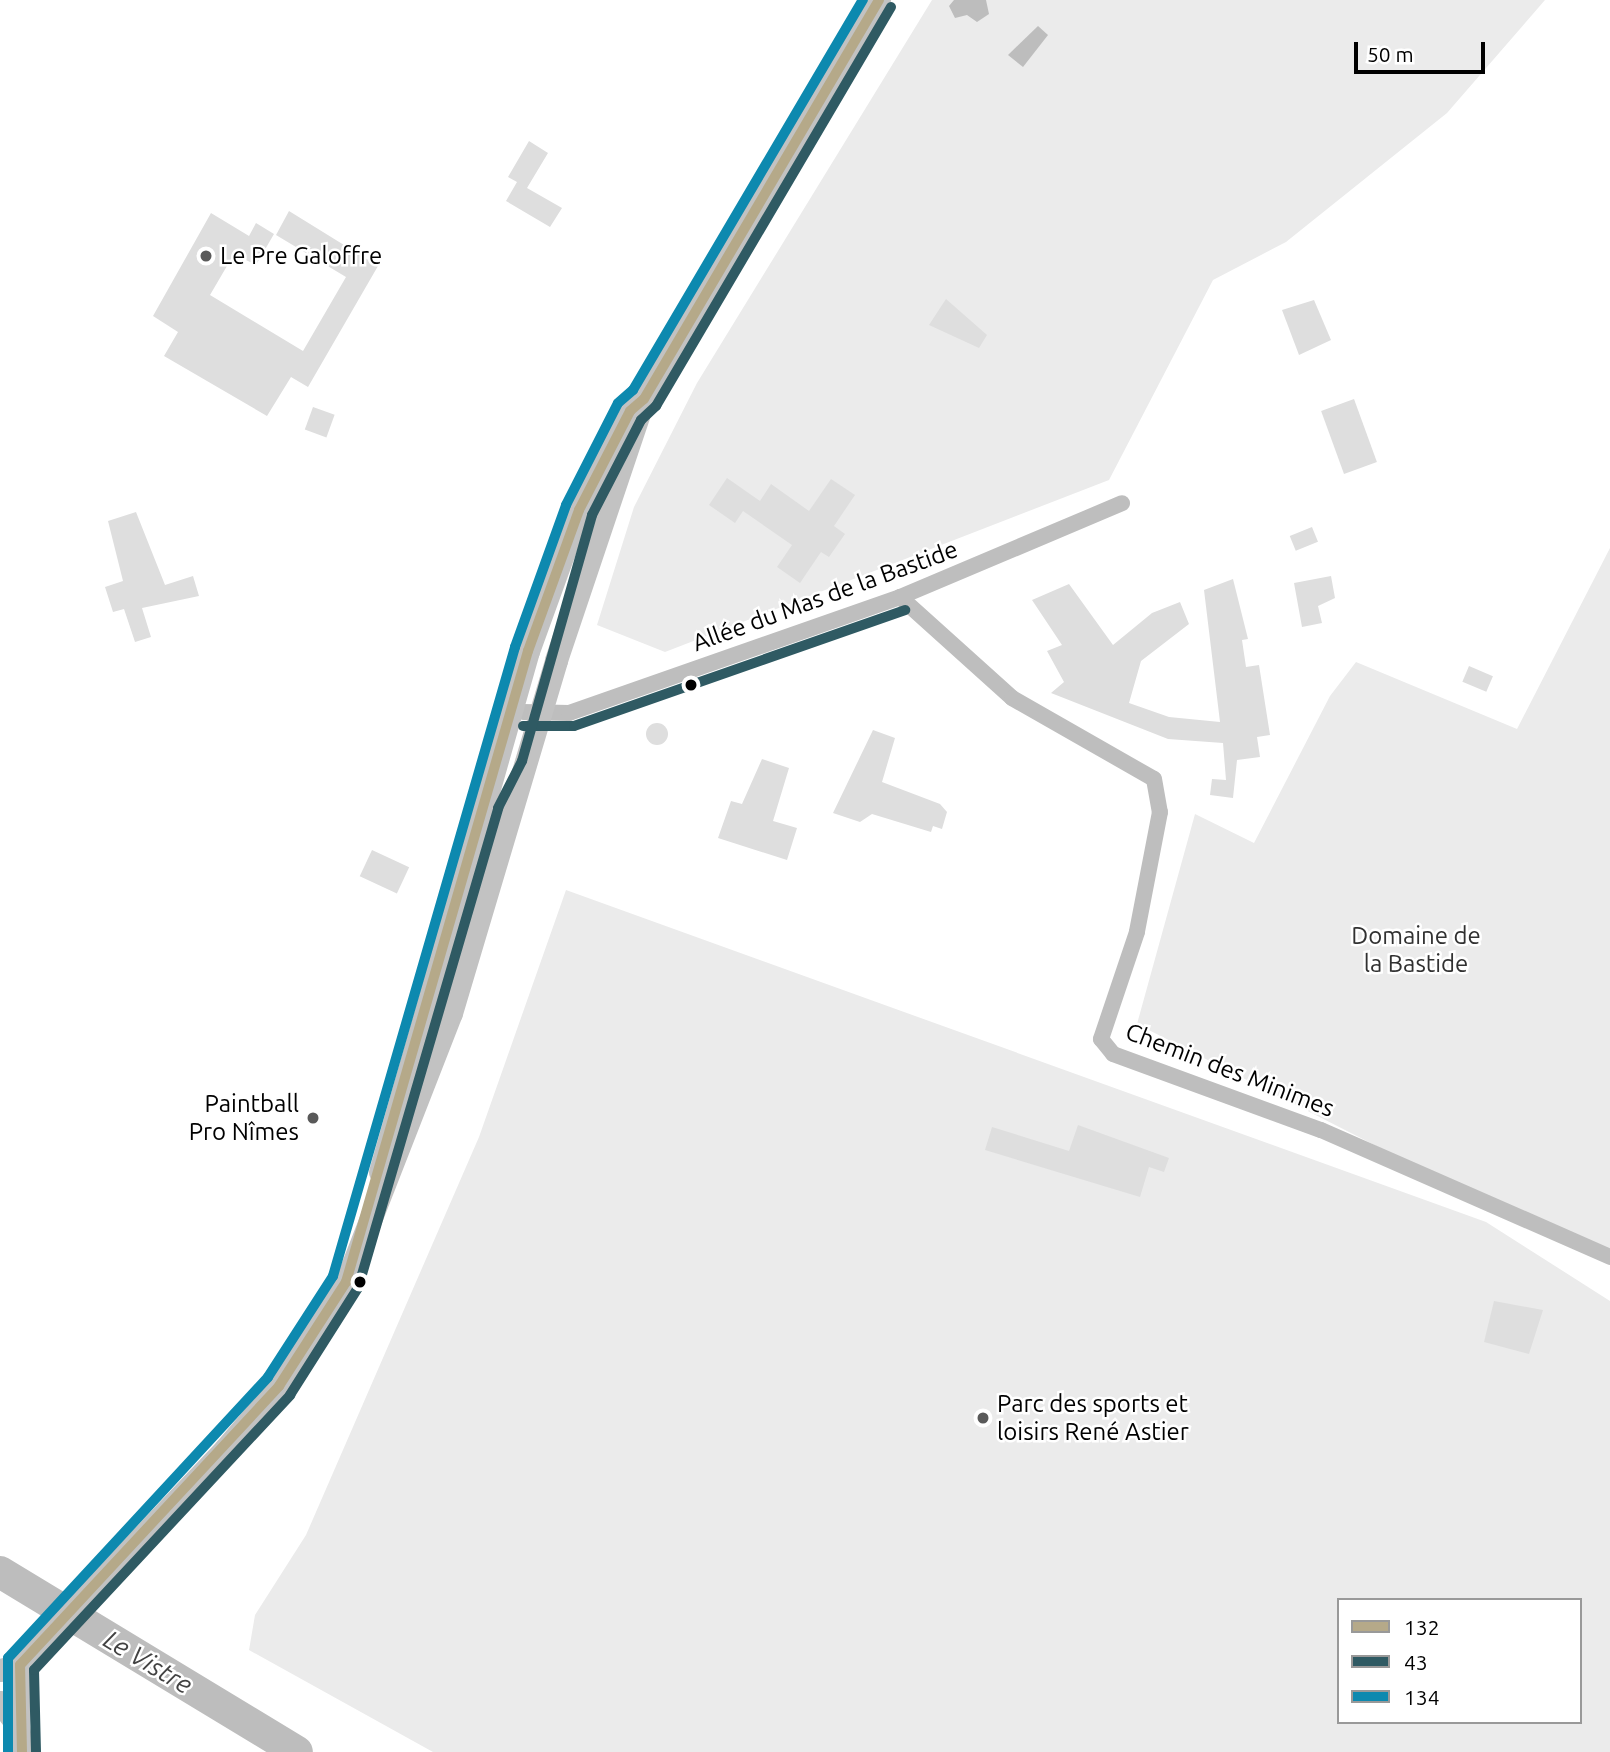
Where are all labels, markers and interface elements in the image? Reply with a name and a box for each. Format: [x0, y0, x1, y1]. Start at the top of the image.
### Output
scale bar [1358, 28, 1489, 72]
text: 50 m [1367, 42, 1414, 66]
place label: Le Pre Galoffre [220, 242, 382, 270]
marker: Le Pre Galoffre [198, 248, 214, 264]
street label: Allée du Mas de la Bastide [689, 535, 961, 657]
unlabelled marker [684, 678, 698, 692]
park label: Domaine de la Bastide [1351, 922, 1481, 978]
street label: Chemin des Minimes [1122, 1017, 1338, 1123]
place label: Paintball Pro Nîmes [189, 1090, 299, 1146]
marker: Paintball Pro Nîmes [305, 1110, 321, 1126]
unlabelled marker [353, 1275, 367, 1289]
place label: Parc des sports et loisirs René Astier [997, 1390, 1189, 1446]
marker: Parc des sports et loisirs René Astier [975, 1410, 991, 1426]
legend [1337, 1598, 1582, 1724]
text: 132 [1404, 1615, 1440, 1639]
water label: Le Vistre [98, 1624, 198, 1700]
text: 43 [1404, 1650, 1428, 1674]
text: 134 [1404, 1685, 1440, 1709]

